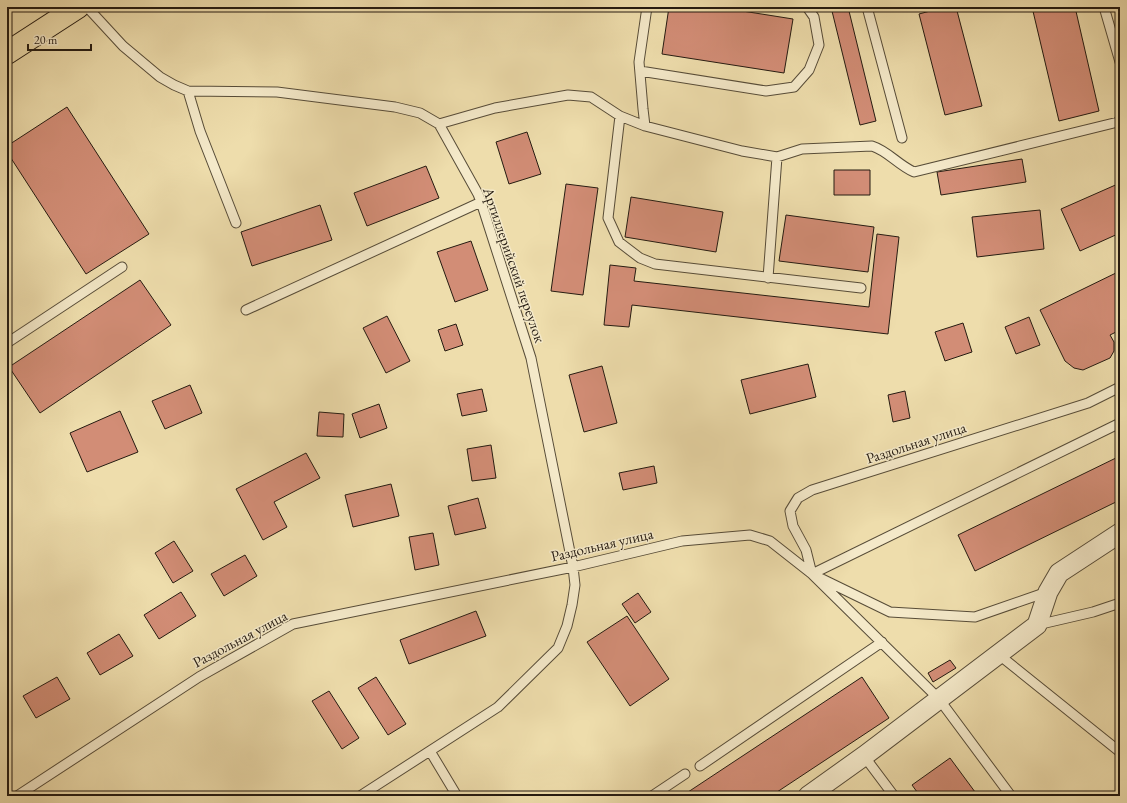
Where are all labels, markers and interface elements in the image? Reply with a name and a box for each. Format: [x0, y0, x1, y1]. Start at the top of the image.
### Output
scale bar [28, 26, 91, 52]
text: 20 m [34, 32, 58, 48]
street label: Артиллерийский переулок [479, 184, 550, 345]
street label: Раздольная улица [863, 417, 968, 468]
street label: Раздольная улица [549, 524, 655, 566]
street label: Раздольная улица [189, 606, 290, 671]

